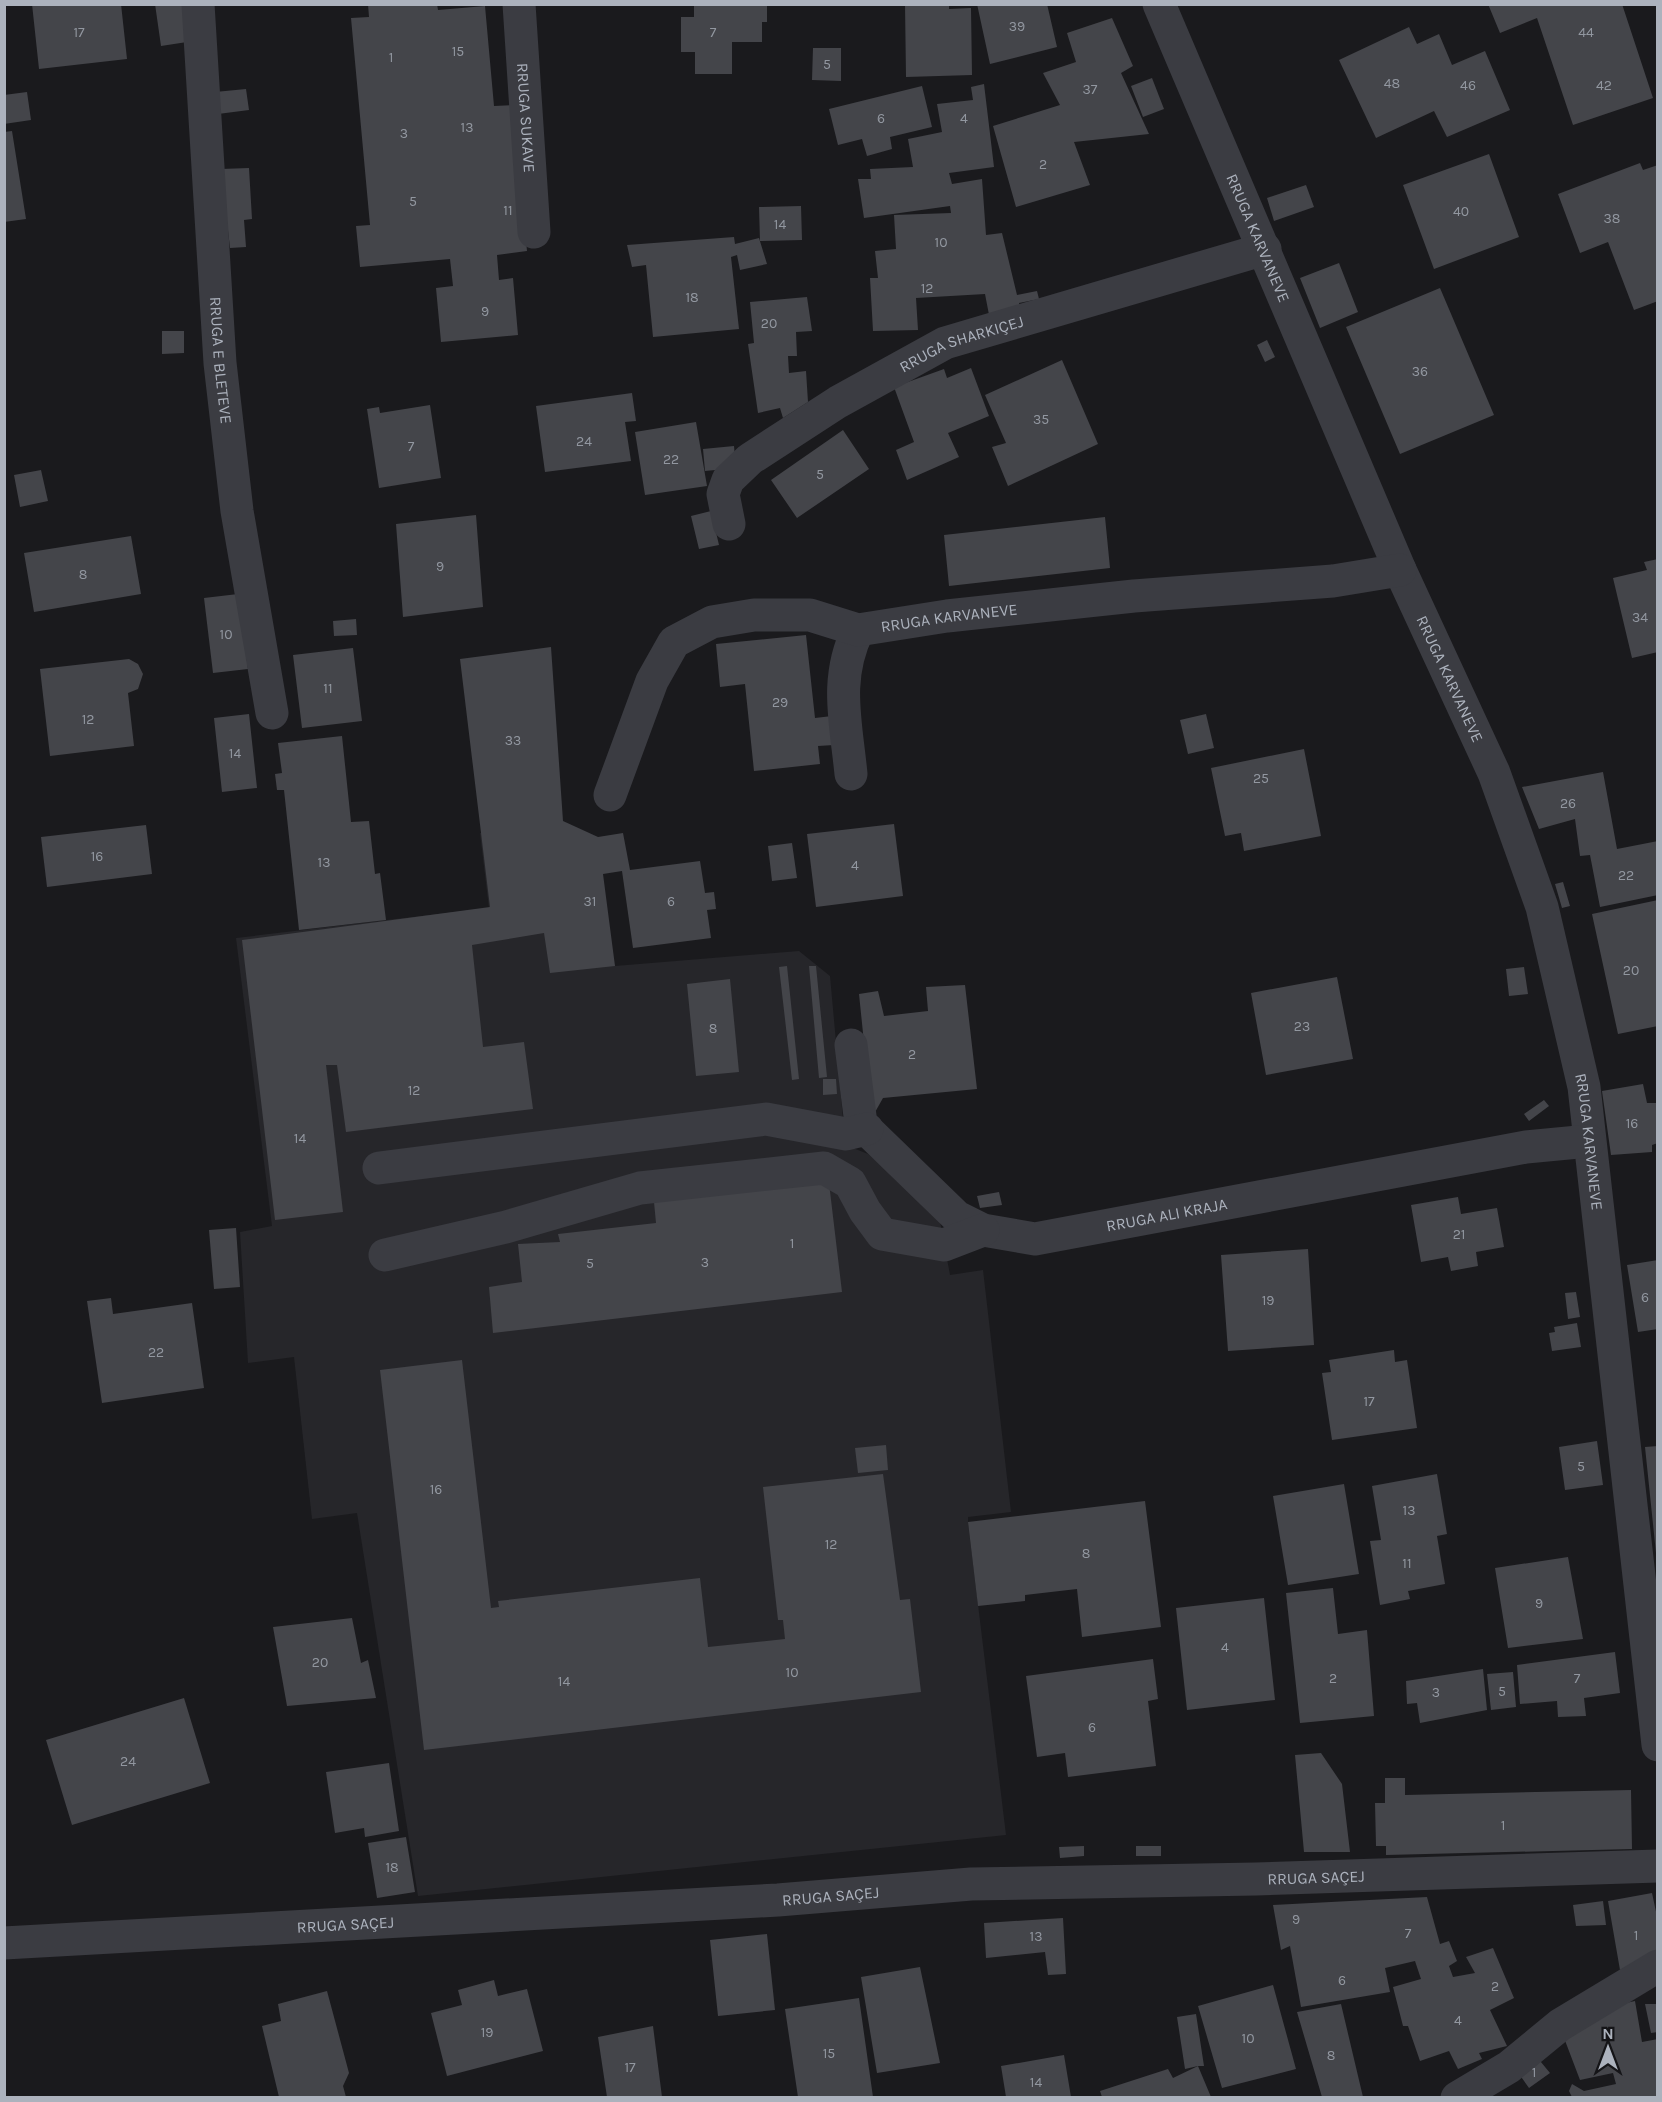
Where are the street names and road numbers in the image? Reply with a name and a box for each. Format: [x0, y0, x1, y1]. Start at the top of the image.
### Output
street label: RRUGA SUKAVE [513, 62, 539, 173]
street label: RRUGA KARVANEVE [1222, 171, 1294, 305]
street label: RRUGA E BLETEVE [206, 296, 236, 425]
street label: RRUGA SHARKIÇEJ [896, 311, 1026, 376]
street label: RRUGA KARVANEVE [879, 600, 1018, 636]
street label: RRUGA KARVANEVE [1412, 612, 1487, 745]
street label: RRUGA KARVANEVE [1571, 1071, 1607, 1211]
street label: RRUGA ALI KRAJA [1105, 1194, 1229, 1235]
street label: RRUGA SAÇEJ [1267, 1866, 1365, 1889]
street label: RRUGA SAÇEJ [781, 1883, 880, 1910]
street label: RRUGA SAÇEJ [296, 1912, 395, 1937]

